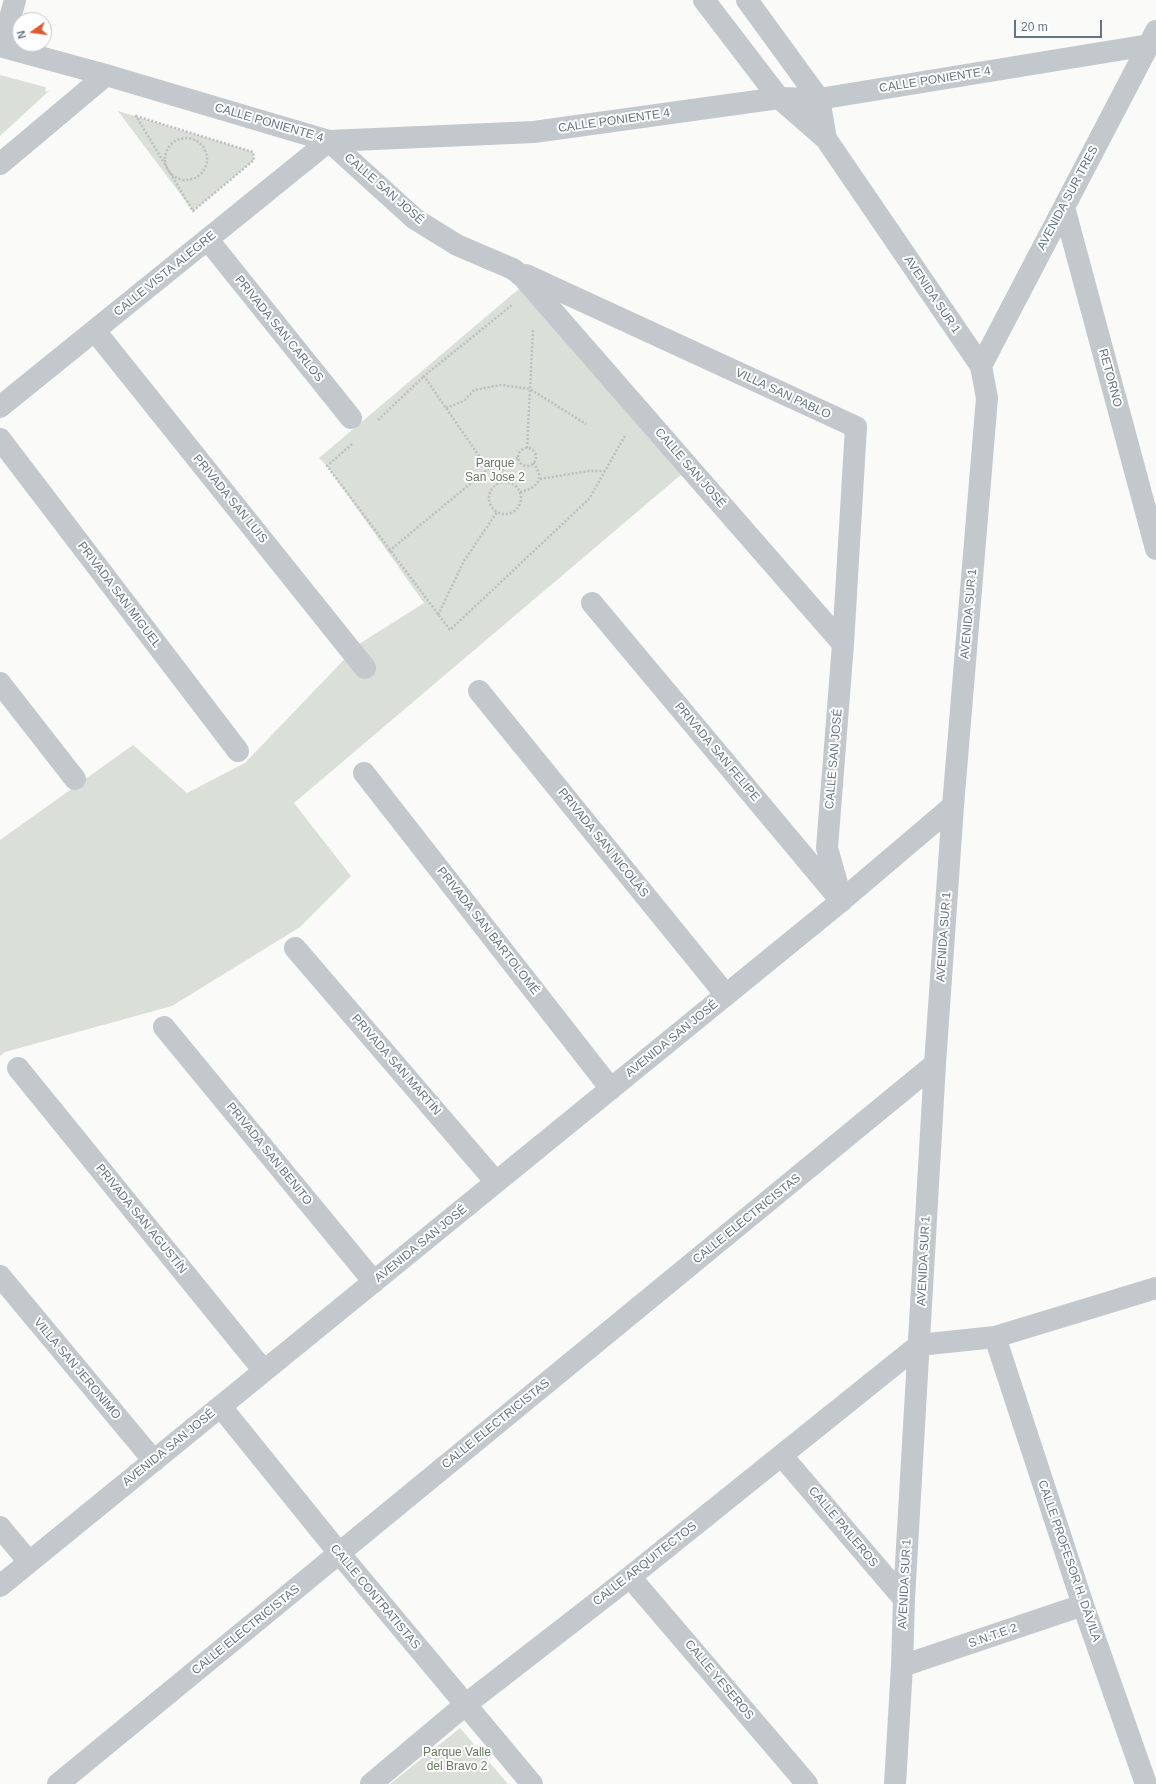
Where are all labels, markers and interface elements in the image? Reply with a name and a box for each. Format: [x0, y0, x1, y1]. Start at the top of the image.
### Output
north arrow [12, 12, 52, 52]
scale bar [1016, 12, 1104, 38]
text: 20 m [1021, 20, 1048, 34]
text: N [15, 29, 28, 40]
street label: CALLE PONIENTE 4 [878, 64, 992, 96]
street label: CALLE PONIENTE 4 [213, 101, 325, 145]
street label: CALLE PONIENTE 4 [557, 106, 671, 136]
street label: AVENIDA SUR TRES [1034, 143, 1102, 253]
street label: CALLE SAN JOSÉ [341, 151, 427, 227]
street label: CALLE VISTA ALEGRE [111, 228, 219, 320]
street label: AVENIDA SUR 1 [901, 253, 963, 337]
street label: PRIVADA SAN CARLOS [232, 273, 326, 385]
street label: RETORNO [1095, 347, 1125, 409]
street label: VILLA SAN PABLO [733, 366, 833, 422]
street label: CALLE SAN JOSÉ [652, 425, 728, 511]
street label: PRIVADA SAN LUIS [190, 452, 270, 546]
park label: Parque San Jose 2 [465, 457, 525, 485]
street label: PRIVADA SAN MIGUEL [74, 539, 164, 651]
street label: AVENIDA SUR 1 [958, 568, 980, 660]
street label: PRIVADA SAN FELIPE [671, 700, 763, 804]
street label: CALLE SAN JOSÉ [822, 708, 846, 810]
street label: PRIVADA SAN NICOLÁS [555, 786, 651, 900]
street label: PRIVADA SAN BARTOLOMÉ [434, 864, 542, 998]
street label: AVENIDA SUR 1 [934, 891, 954, 983]
street label: AVENIDA SAN JOSÉ [623, 997, 721, 1081]
street label: PRIVADA SAN MARTÍN [348, 1012, 444, 1118]
street label: PRIVADA SAN BENITO [223, 1100, 315, 1208]
street label: PRIVADA SAN AGUSTÍN [92, 1161, 190, 1277]
street label: CALLE ELECTRICISTAS [690, 1171, 804, 1267]
street label: AVENIDA SAN JOSÉ [372, 1202, 470, 1286]
street label: AVENIDA SUR 1 [914, 1215, 934, 1307]
street label: VILLA SAN JERONIMO [31, 1316, 123, 1422]
street label: CALLE ELECTRICISTAS [439, 1376, 553, 1472]
street label: AVENIDA SAN JOSÉ [120, 1406, 218, 1490]
street label: CALLE PROFESOR H. DÁVILA [1035, 1478, 1103, 1644]
street label: CALLE PAILEROS [805, 1484, 881, 1570]
street label: CALLE ARQUITECTOS [590, 1519, 700, 1609]
street label: AVENIDA SUR 1 [895, 1538, 915, 1630]
street label: CALLE CONTRATISTAS [327, 1542, 423, 1652]
street label: CALLE ELECTRICISTAS [189, 1582, 303, 1678]
street label: S.N.T.E 2 [967, 1621, 1019, 1651]
street label: CALLE YESEROS [682, 1637, 756, 1723]
park label: Parque Valle del Bravo 2 [423, 1746, 491, 1774]

